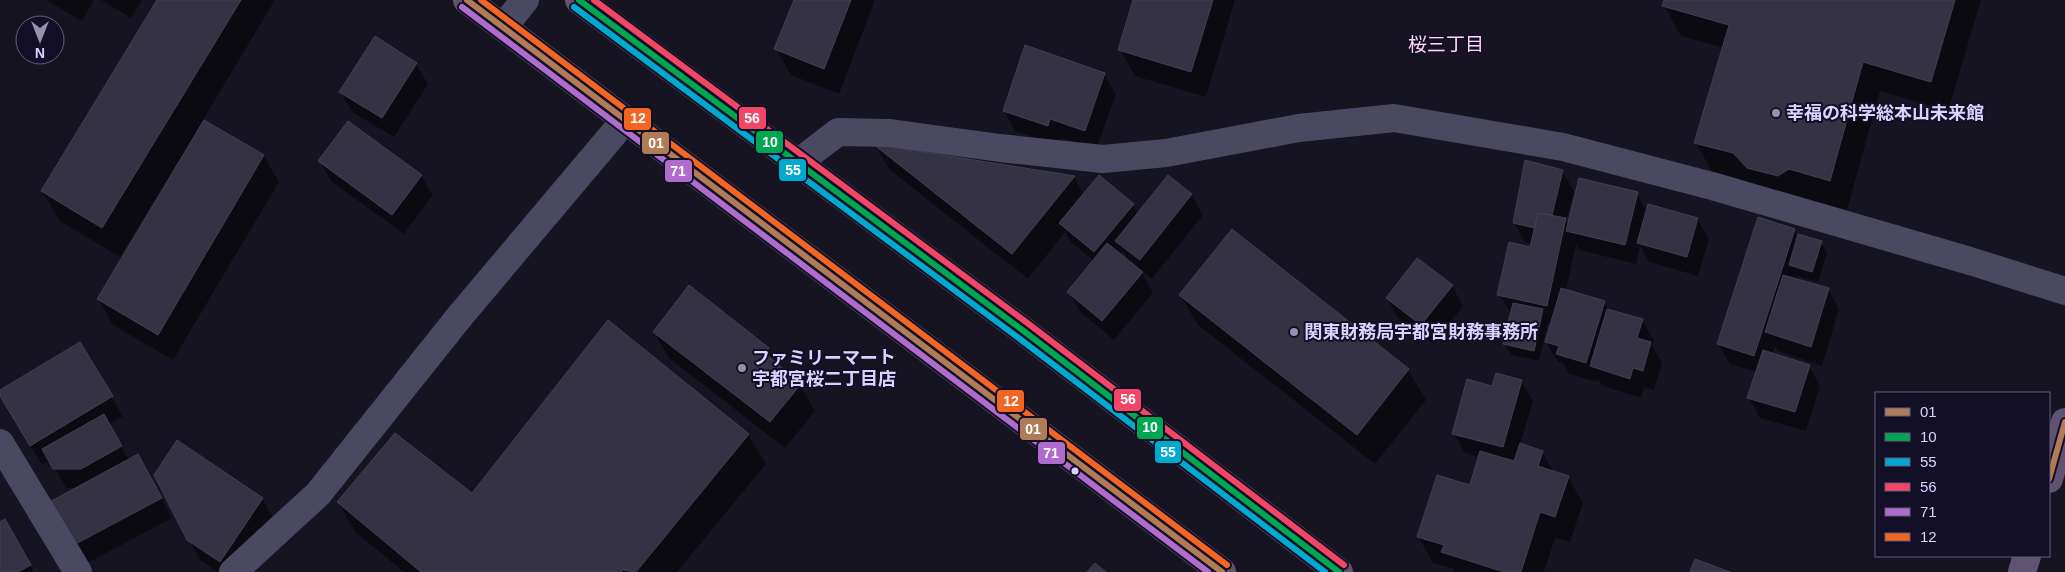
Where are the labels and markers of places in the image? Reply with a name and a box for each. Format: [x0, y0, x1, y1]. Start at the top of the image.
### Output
place label: 幸福の科学総本山未来館 [1786, 103, 1984, 123]
marker: 幸福の科学総本山未来館 [1770, 107, 1782, 119]
place label: 関東財務局宇都宮財務事務所 [1304, 322, 1538, 342]
marker: 関東財務局宇都宮財務事務所 [1288, 326, 1300, 338]
place label: ファミリーマート 宇都宮桜二丁目店 [752, 348, 896, 389]
marker: ファミリーマート 宇都宮桜二丁目店 [736, 362, 748, 374]
unlabelled marker [1070, 466, 1080, 476]

